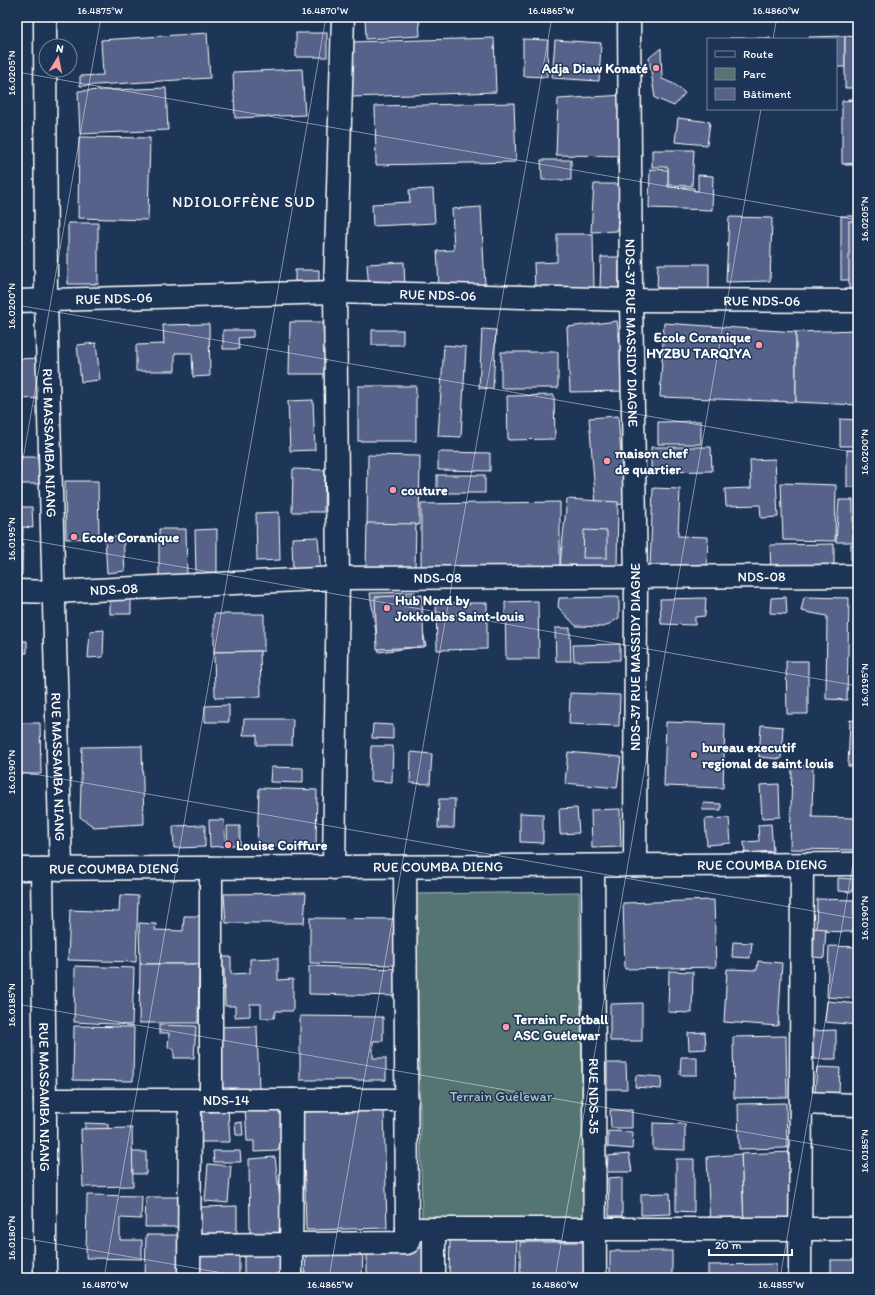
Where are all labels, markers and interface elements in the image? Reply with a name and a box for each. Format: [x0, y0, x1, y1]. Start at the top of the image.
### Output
text: 16.4875°W [77, 4, 123, 17]
text: 16.4870°W [302, 4, 349, 17]
text: 16.4865°W [528, 4, 574, 17]
text: 16.4860°W [753, 4, 800, 17]
north arrow [38, 38, 78, 78]
legend [707, 38, 837, 110]
text: N [55, 42, 64, 56]
text: Route [743, 47, 773, 61]
text: 16.0205°N [5, 50, 18, 95]
place label: Adja Diaw Konaté [541, 60, 648, 77]
marker: Adja Diaw Konaté [651, 63, 661, 73]
text: Parc [743, 67, 766, 81]
text: Bâtiment [743, 87, 792, 101]
district label: NDIOLOFFÈNE SUD [172, 193, 316, 211]
text: 16.0205°N [858, 196, 871, 241]
street label: NDS-37 RUE MASSIDY DIAGNE [622, 239, 641, 428]
text: 16.0200°N [5, 283, 18, 329]
street label: RUE NDS-06 [399, 286, 477, 305]
street label: RUE NDS-06 [75, 289, 153, 308]
street label: RUE NDS-06 [723, 292, 800, 310]
place label: Ecole Coranique HYZBU TARQIYA [646, 329, 752, 362]
marker: Ecole Coranique HYZBU TARQIYA [754, 340, 764, 350]
street label: RUE MASSAMBA NIANG [39, 368, 60, 518]
text: 16.0200°N [858, 429, 871, 475]
place label: maison chef de quartier [614, 445, 688, 478]
marker: maison chef de quartier [602, 456, 612, 466]
place label: couture [401, 482, 448, 499]
marker: couture [388, 485, 398, 495]
text: 16.0195°N [5, 517, 18, 561]
place label: Ecole Coranique [82, 529, 180, 546]
marker: Ecole Coranique [69, 532, 79, 542]
street label: NDS-37 RUE MASSIDY DIAGNE [627, 563, 644, 751]
street label: NDS-08 [738, 568, 786, 585]
street label: NDS-08 [414, 570, 462, 587]
street label: NDS-08 [89, 580, 139, 599]
place label: Hub Nord by Jokkolabs Saint-louis [394, 592, 524, 625]
marker: Hub Nord by Jokkolabs Saint-louis [382, 603, 392, 613]
text: 16.0195°N [858, 663, 871, 707]
street label: RUE MASSAMBA NIANG [47, 692, 68, 842]
place label: bureau executif regional de saint louis [702, 739, 834, 772]
text: 16.0190°N [5, 750, 18, 794]
marker: bureau executif regional de saint louis [689, 750, 699, 760]
place label: Louise Coiffure [236, 837, 328, 854]
marker: Louise Coiffure [223, 840, 233, 850]
street label: RUE COUMBA DIENG [697, 856, 827, 874]
street label: RUE COUMBA DIENG [373, 858, 503, 876]
street label: RUE COUMBA DIENG [49, 860, 179, 878]
text: 16.0190°N [858, 896, 871, 940]
text: 16.0185°N [5, 983, 18, 1027]
place label: Terrain Football ASC Guėlewar [513, 1011, 609, 1044]
street label: RUE MASSAMBA NIANG [35, 1022, 53, 1172]
marker: Terrain Football ASC Guėlewar [501, 1022, 511, 1032]
street label: RUE NDS-35 [585, 1058, 602, 1134]
park label: Terrain Guélewar [450, 1088, 553, 1105]
street label: NDS-14 [203, 1092, 250, 1109]
text: 16.0185°N [858, 1129, 871, 1173]
text: 16.0180°N [5, 1215, 18, 1260]
scale bar [709, 1231, 792, 1257]
text: 20 m [715, 1238, 742, 1252]
text: 16.4870°W [82, 1278, 129, 1291]
text: 16.4865°W [307, 1278, 353, 1291]
text: 16.4860°W [532, 1278, 579, 1291]
text: 16.4855°W [758, 1278, 804, 1291]

